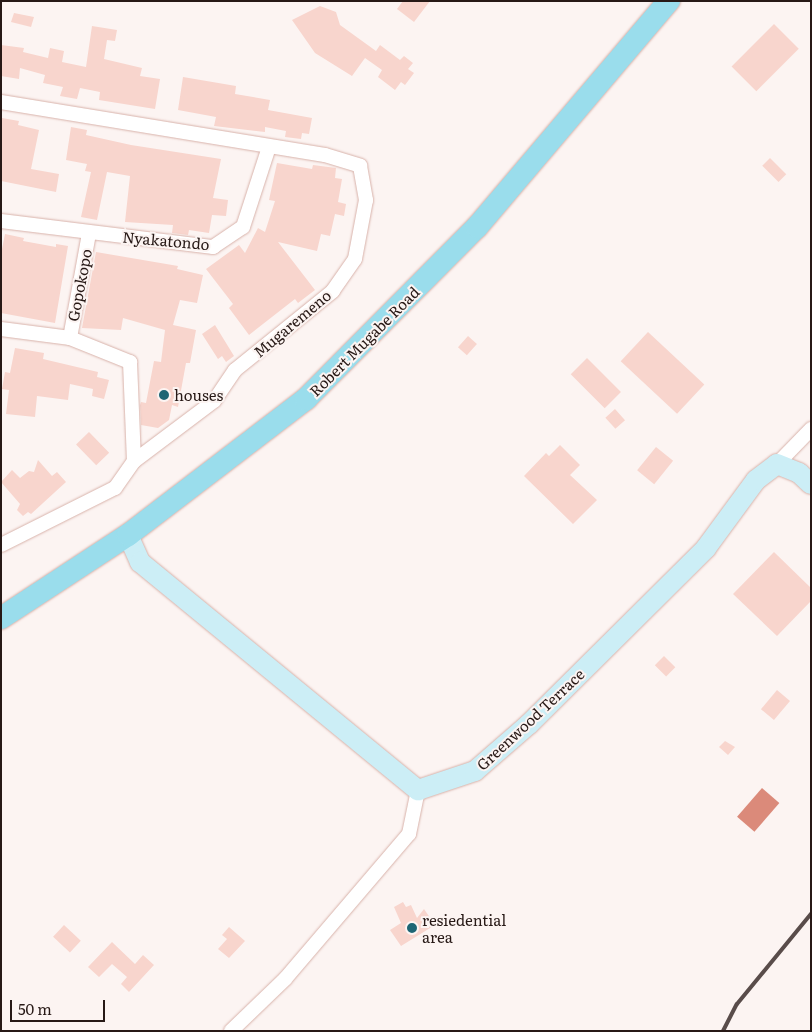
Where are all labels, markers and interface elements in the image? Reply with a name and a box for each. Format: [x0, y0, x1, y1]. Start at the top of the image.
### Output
street label: Nyakatondo [122, 227, 210, 253]
street label: Gopokopo [63, 247, 95, 323]
street label: Robert Mugabe Road [305, 282, 423, 400]
street label: Mugaremeno [250, 285, 334, 361]
place label: houses [174, 386, 223, 404]
marker: houses [158, 389, 170, 401]
street label: Greenwood Terrace [472, 665, 588, 773]
place label: resiedential area [422, 910, 506, 945]
marker: resiedential area [406, 922, 418, 934]
scale bar [12, 990, 108, 1022]
text: 50 m [18, 997, 52, 1020]

